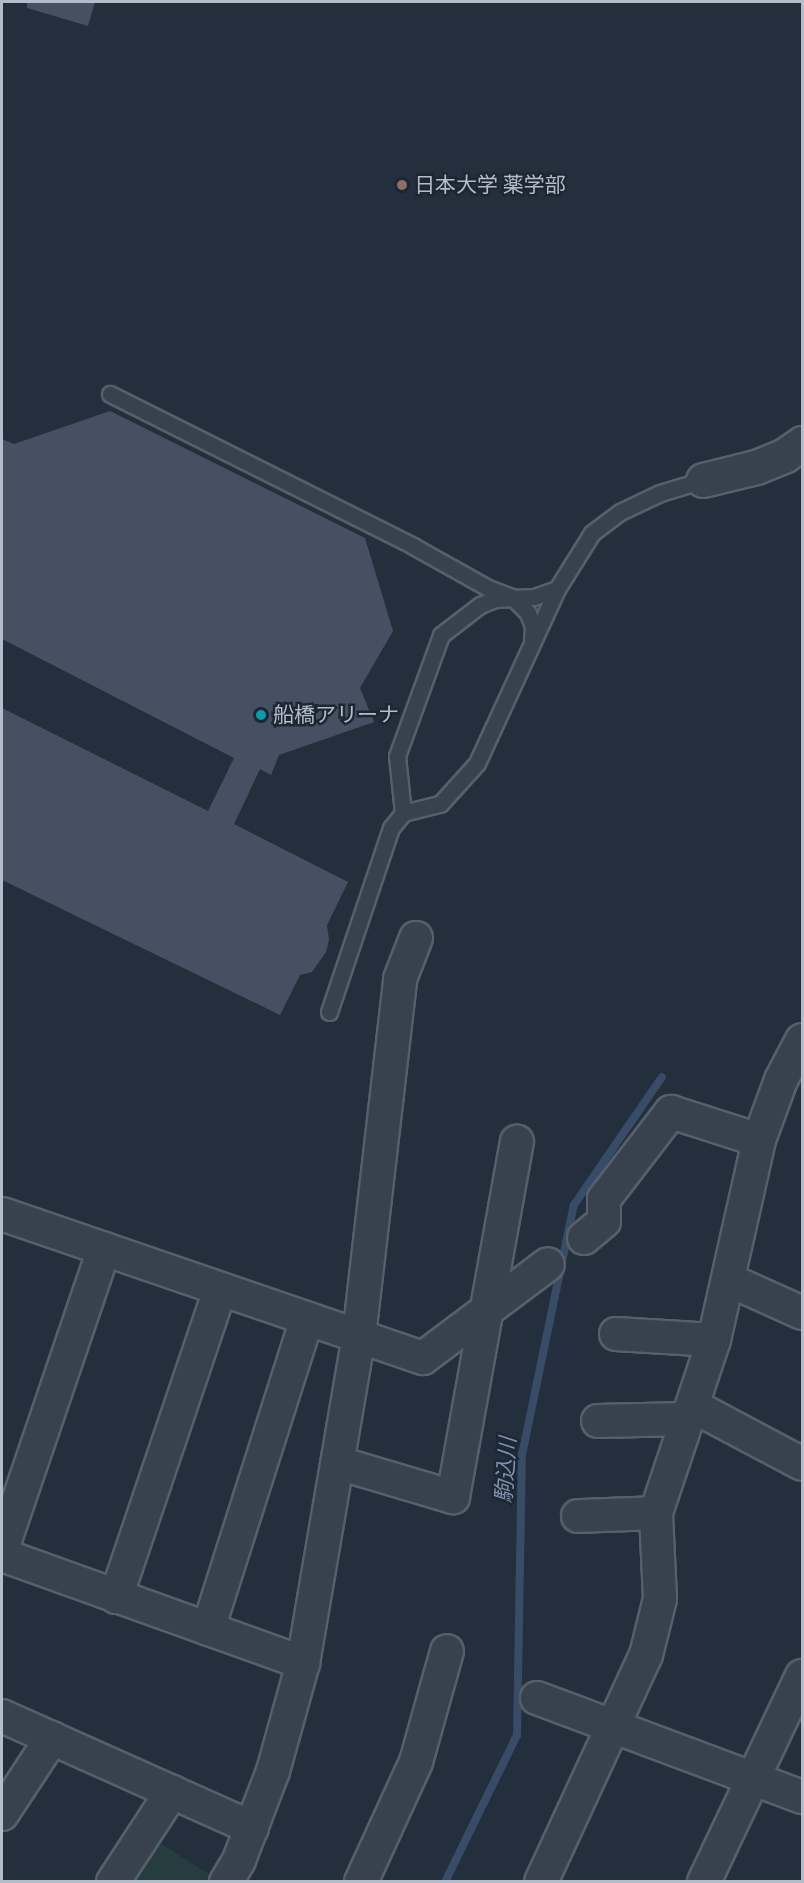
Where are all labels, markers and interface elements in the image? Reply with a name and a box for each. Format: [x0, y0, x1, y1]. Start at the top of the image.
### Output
place label: 日本大学 薬学部 [414, 172, 566, 198]
marker: 日本大学 薬学部 [395, 178, 409, 192]
place label: 船橋アリーナ [273, 702, 399, 728]
marker: 船橋アリーナ [254, 708, 268, 722]
water label: 駒込川 [491, 1436, 521, 1504]

